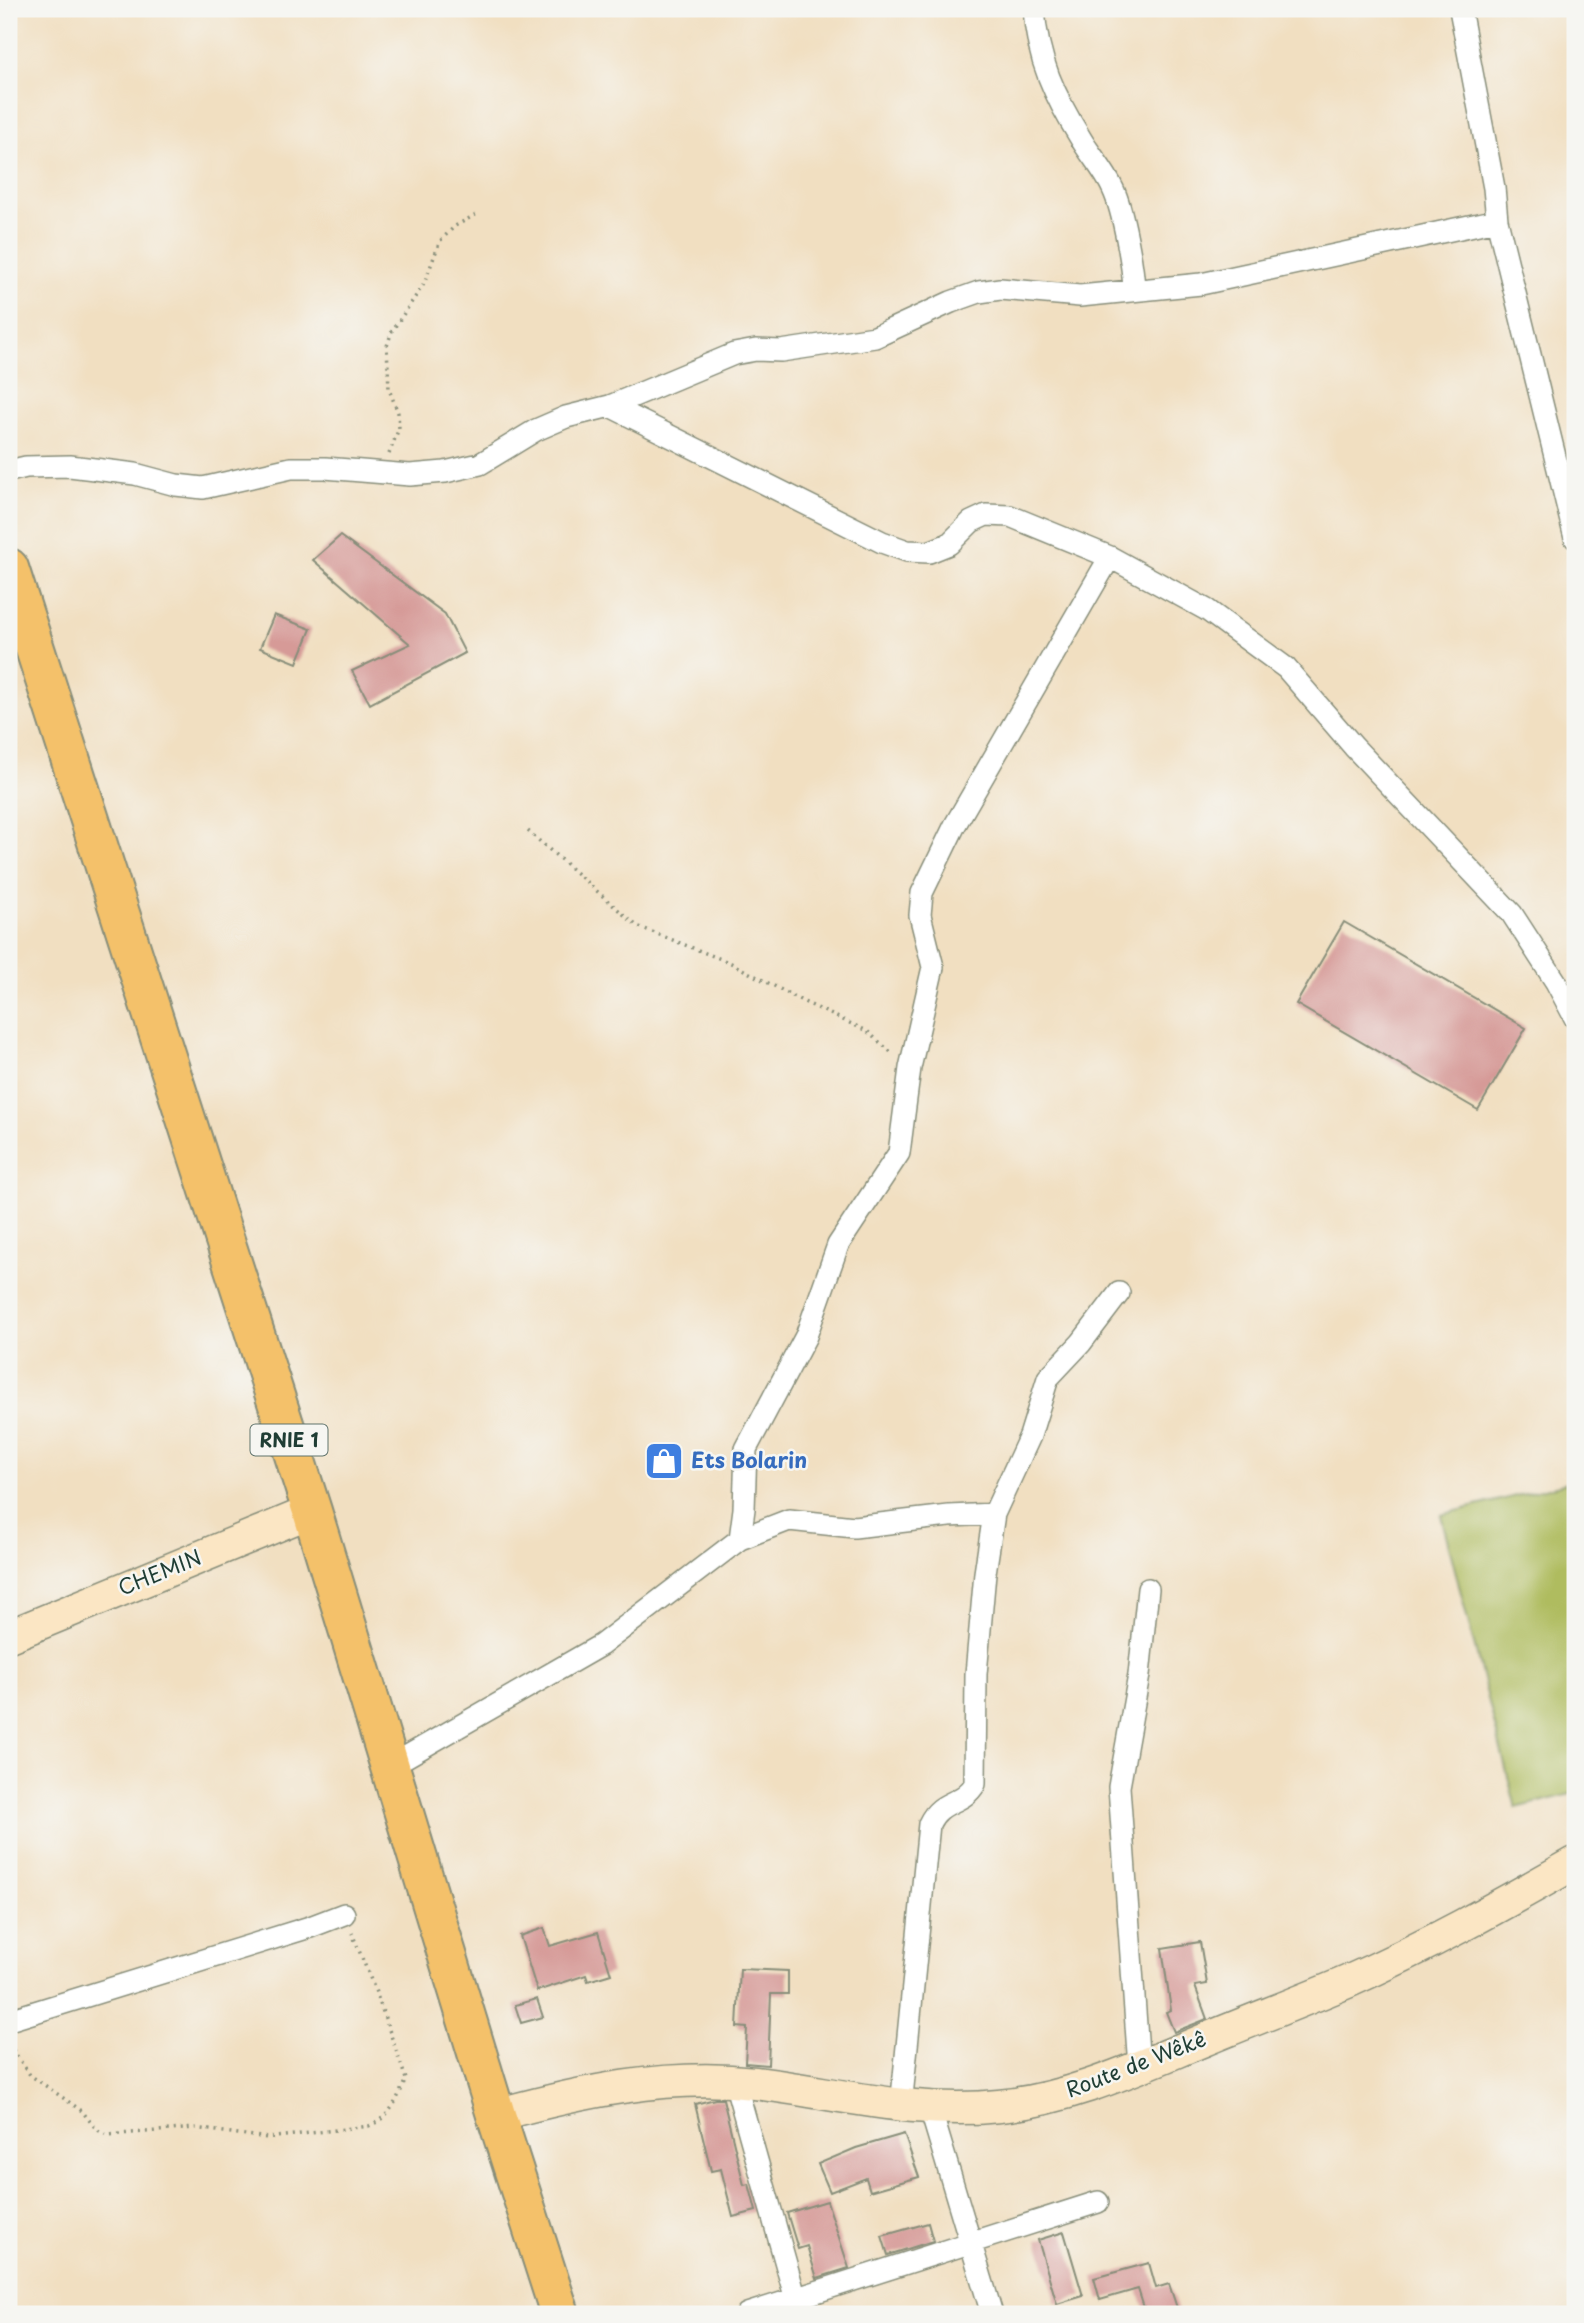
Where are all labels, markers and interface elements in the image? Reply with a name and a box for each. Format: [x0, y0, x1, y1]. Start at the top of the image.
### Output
road number: RNIE 1 [250, 1424, 328, 1456]
shop icon: Ets Bolarin [643, 1440, 685, 1482]
place label: Ets Bolarin [691, 1443, 807, 1475]
street label: CHEMIN [113, 1540, 206, 1602]
street label: Route de Wêkê [1060, 2022, 1210, 2105]

